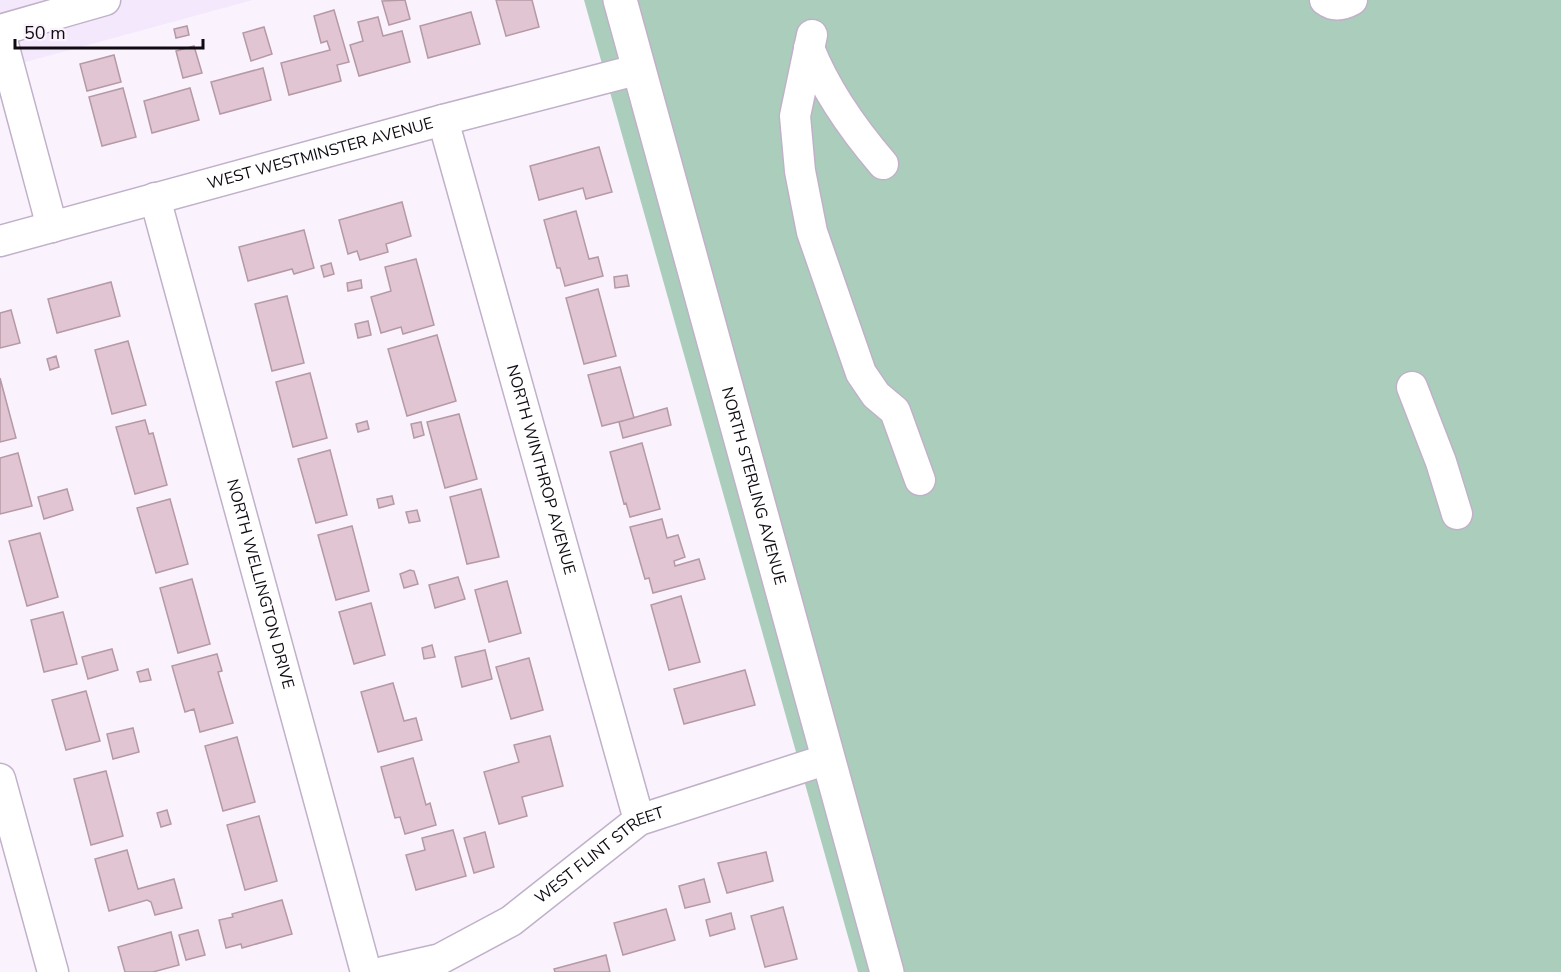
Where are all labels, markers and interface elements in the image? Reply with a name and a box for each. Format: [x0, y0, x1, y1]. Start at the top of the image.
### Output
scale bar [15, 12, 202, 50]
text: 50 m [24, 21, 66, 45]
street label: WEST WESTMINSTER AVENUE [205, 112, 436, 195]
street label: NORTH WINTHROP AVENUE [501, 362, 581, 577]
street label: NORTH STERLING AVENUE [716, 385, 791, 587]
street label: NORTH WELLINGTON DRIVE [221, 477, 299, 691]
street label: WEST FLINT STREET [530, 802, 667, 909]

